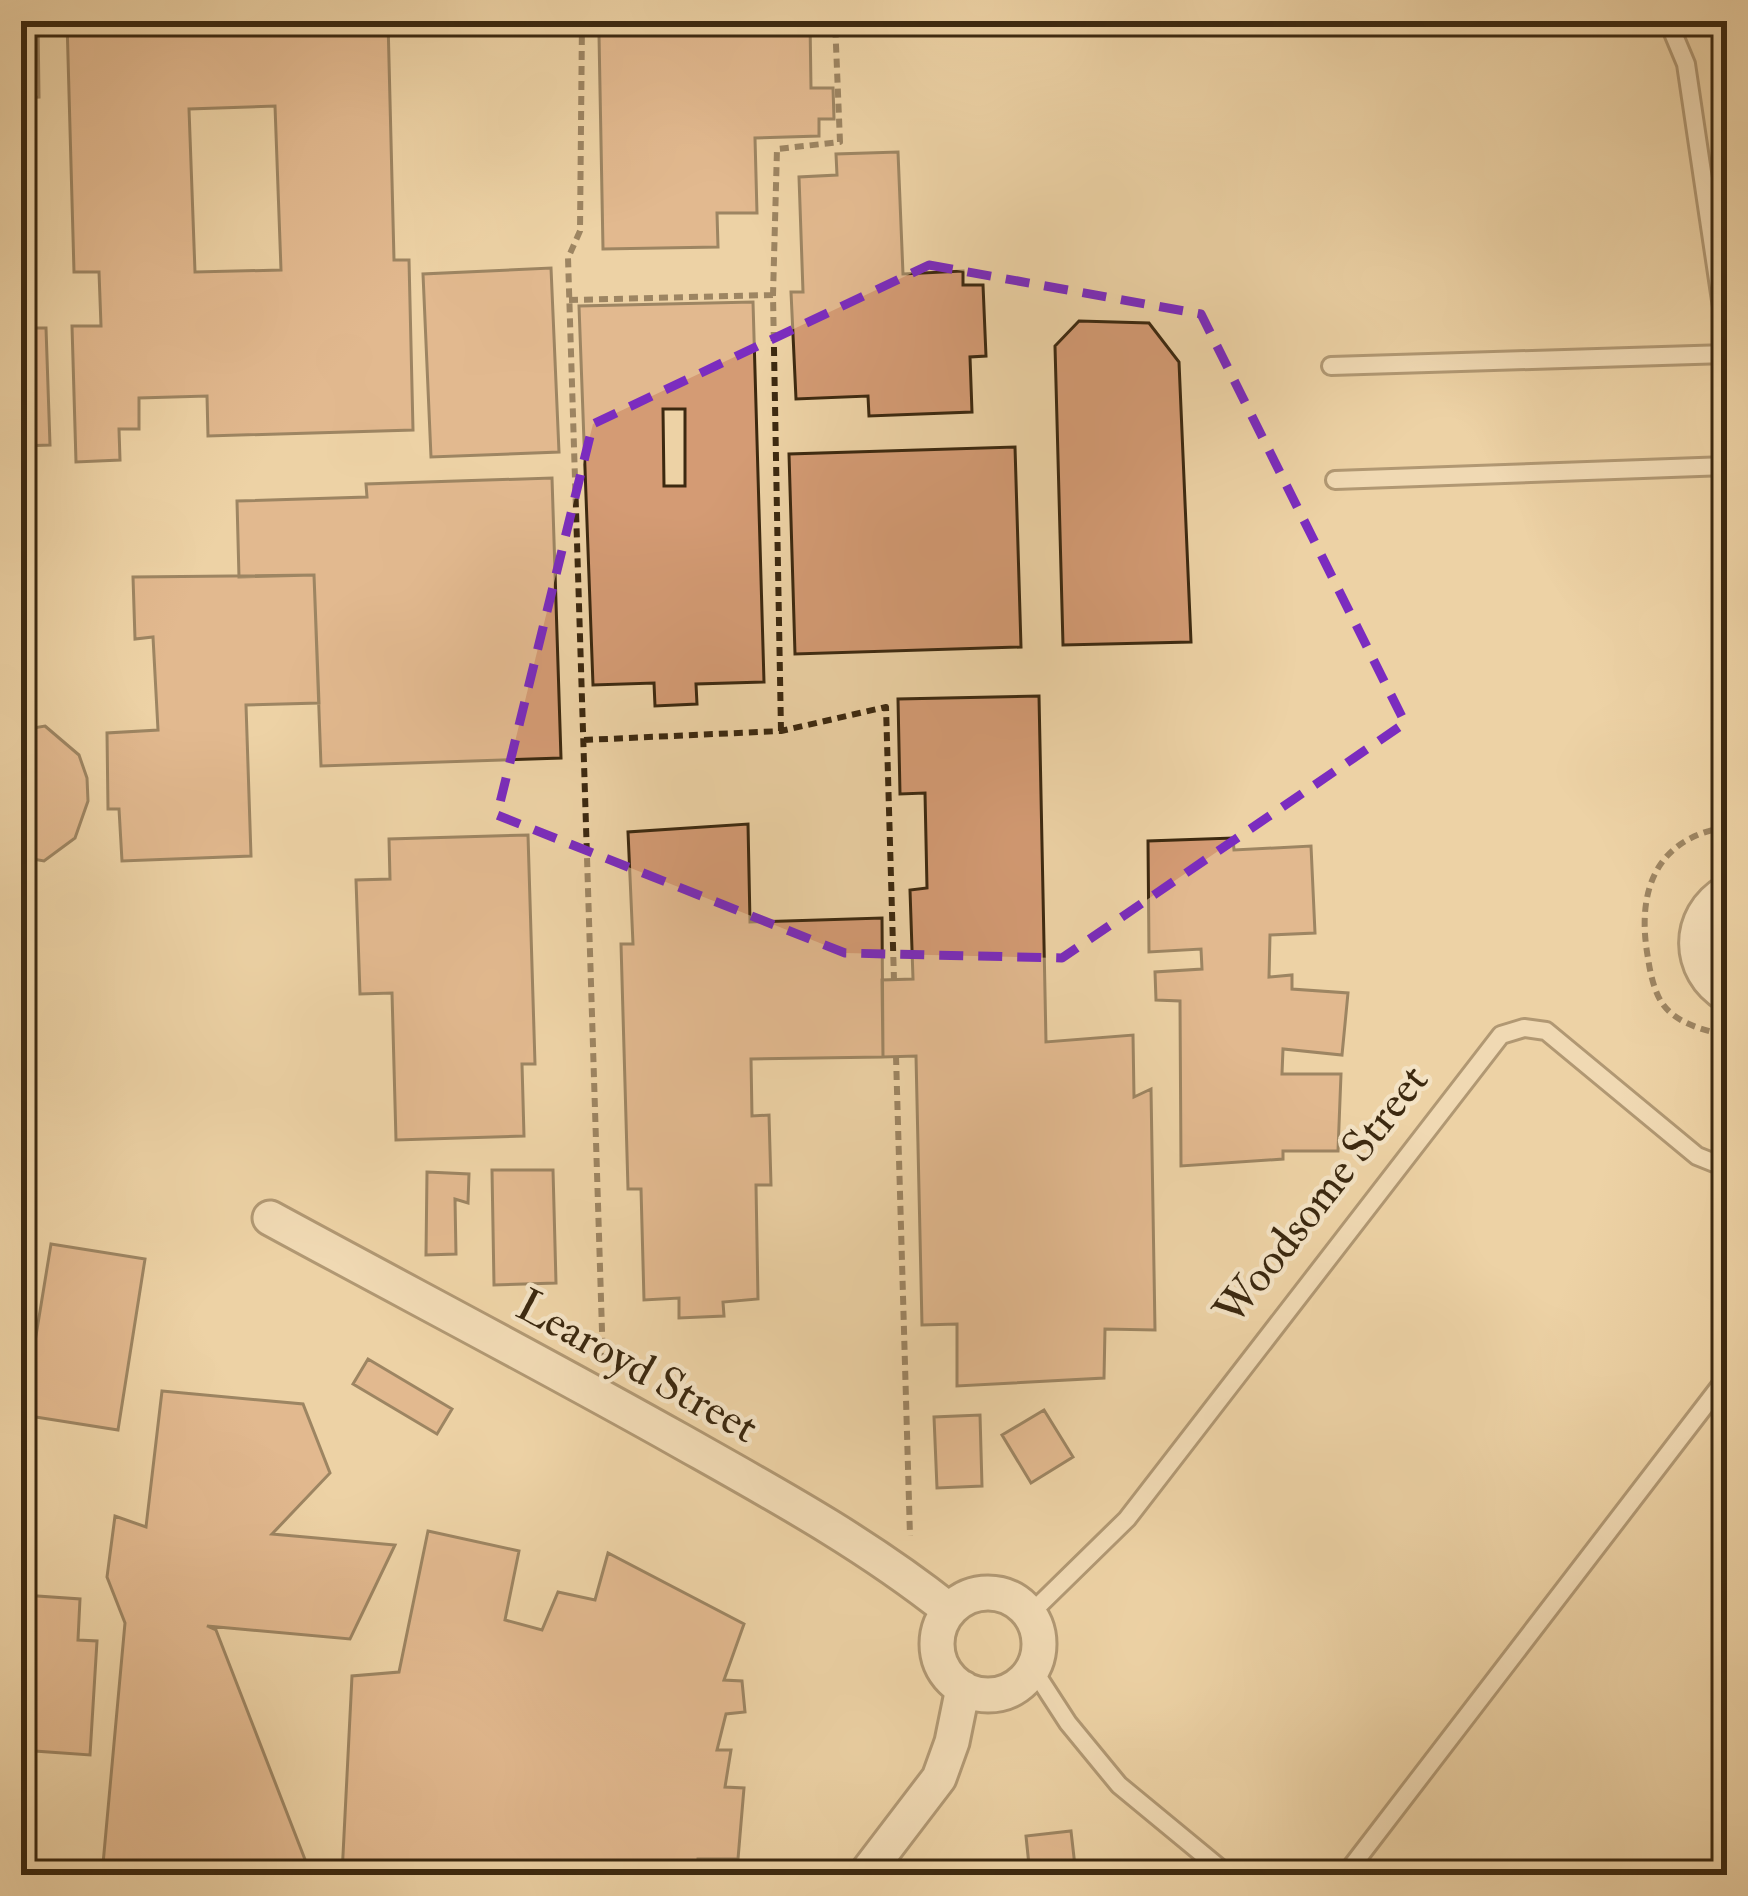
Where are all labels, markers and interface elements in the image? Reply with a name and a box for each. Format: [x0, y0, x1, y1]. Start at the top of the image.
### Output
street label: Woodsome Street [1202, 1054, 1441, 1338]
street label: Learoyd Street [507, 1277, 768, 1456]

